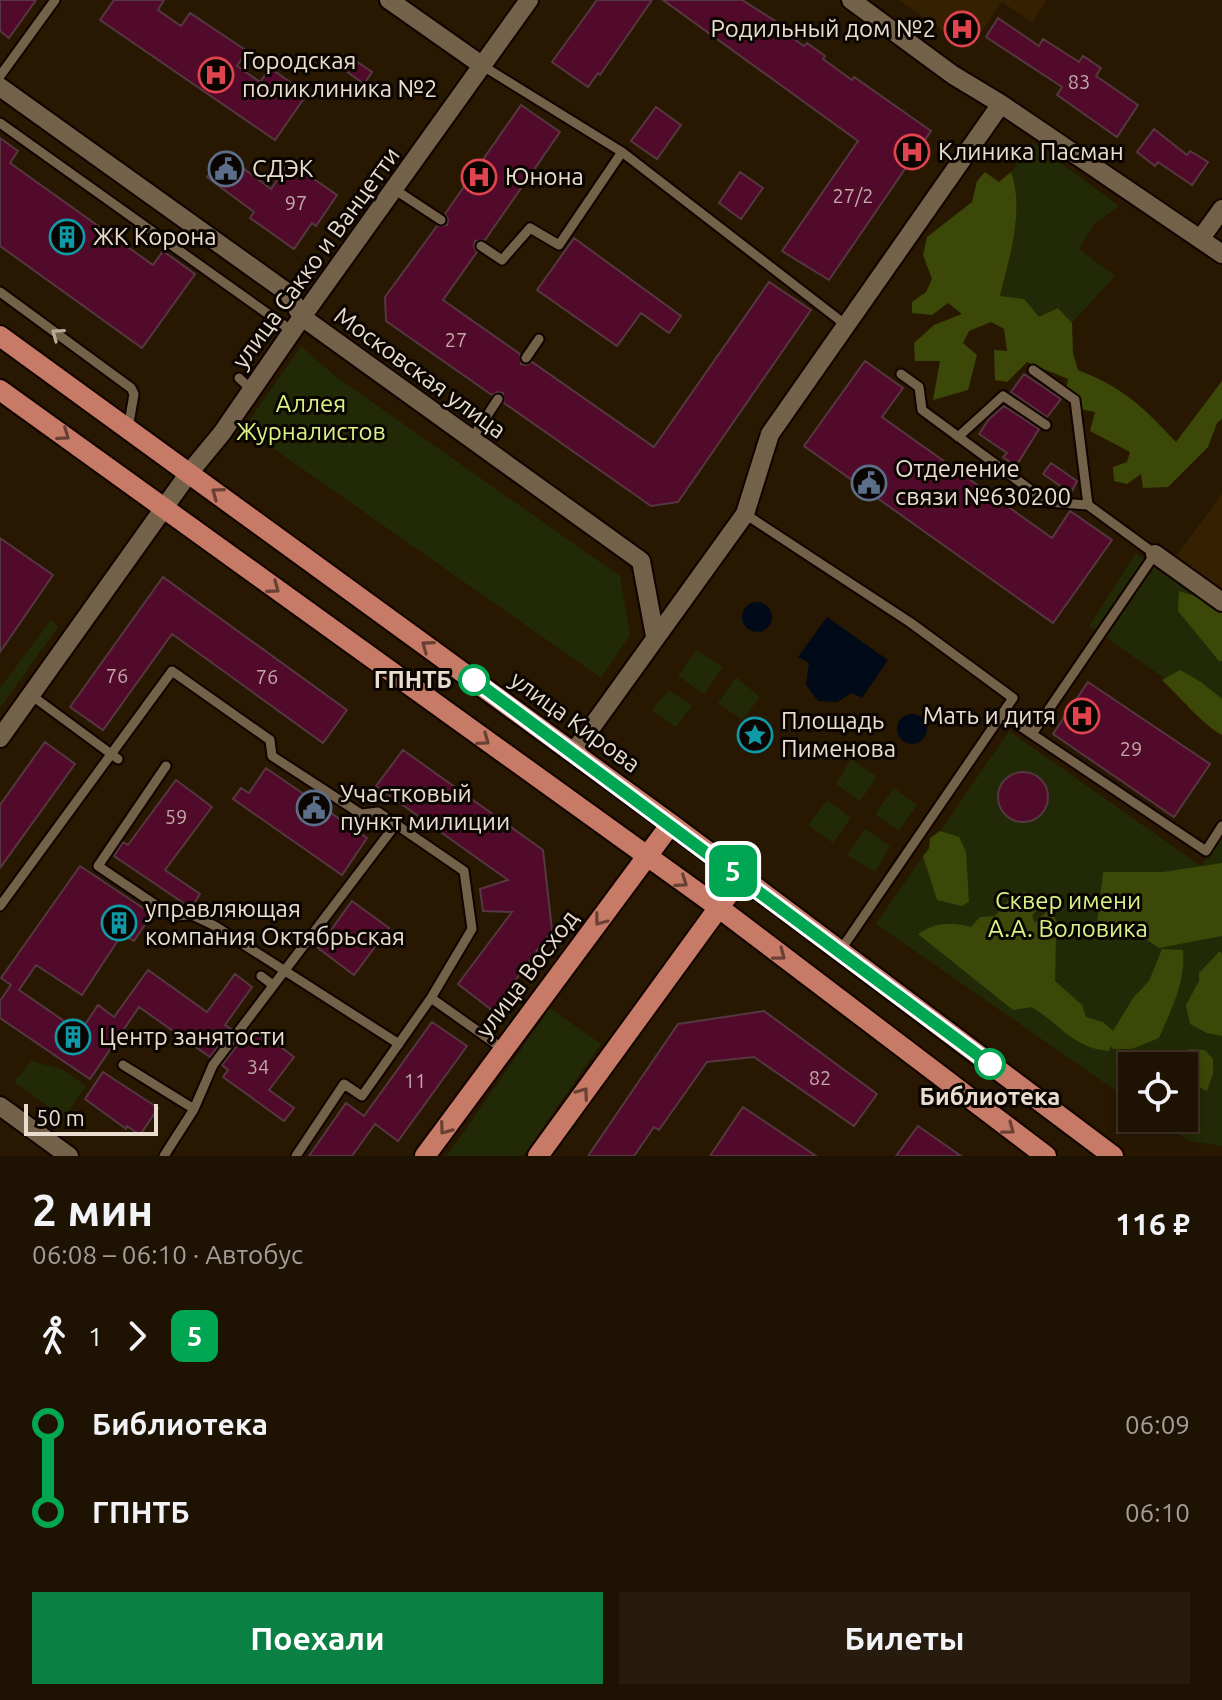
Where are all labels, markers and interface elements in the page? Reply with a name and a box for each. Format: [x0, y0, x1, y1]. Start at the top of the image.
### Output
hospital icon: Родильный дом №2 [943, 10, 981, 48]
place label: Родильный дом №2 [711, 15, 936, 42]
place label: Городская поликлиника №2 [242, 47, 438, 102]
hospital icon: Городская поликлиника №2 [197, 56, 235, 94]
house number: 83 [1068, 70, 1090, 93]
hospital icon: Клиника Пасман [893, 133, 931, 171]
place label: Клиника Пасман [938, 138, 1124, 165]
street label: улица Сакко и Ванцетти [226, 142, 405, 373]
public building icon: СДЭК [207, 150, 245, 188]
place label: СДЭК [252, 155, 314, 182]
hospital icon: Юнона [460, 158, 498, 196]
place label: Юнона [505, 163, 584, 190]
house number: 27/2 [832, 184, 874, 207]
house number: 97 [285, 191, 307, 214]
building icon: ЖК Корона [48, 218, 86, 256]
place label: ЖК Корона [93, 223, 217, 250]
street label: Московская улица [329, 301, 511, 444]
house number: 27 [445, 328, 467, 351]
one-way arrow [51, 329, 66, 343]
park label: Аллея Журналистов [236, 390, 386, 445]
one-way arrow [55, 425, 69, 440]
place label: Отделение связи №630200 [895, 455, 1071, 510]
public building icon: Отделение связи №630200 [850, 464, 888, 502]
one-way arrow [211, 488, 226, 503]
one-way arrow [265, 578, 279, 593]
one-way arrow [422, 642, 436, 656]
house number: 76 [106, 664, 128, 687]
house number: 76 [256, 665, 278, 688]
marker: ГПНТБ [459, 665, 489, 695]
place label: ГПНТБ [374, 666, 452, 693]
street label: улица Кирова [505, 666, 645, 778]
hospital icon: Мать и дитя [1063, 697, 1101, 735]
place label: Мать и дитя [923, 702, 1056, 729]
place label: Площадь Пименова [781, 707, 896, 762]
place icon: Площадь Пименова [736, 716, 774, 754]
one-way arrow [476, 731, 490, 745]
house number: 29 [1120, 737, 1142, 760]
place label: Участковый пункт милиции [340, 780, 510, 835]
public building icon: Участковый пункт милиции [295, 789, 333, 827]
house number: 59 [165, 805, 187, 828]
line badge: 5 [707, 845, 759, 897]
text: 5 [725, 855, 741, 886]
one-way arrow [674, 872, 688, 887]
park label: Cквер имени А.А. Воловика [988, 887, 1148, 942]
place label: управляющая компания Октябрьская [145, 895, 405, 950]
building icon: управляющая компания Октябрьская [100, 904, 138, 942]
street label: улица Восход [470, 905, 583, 1043]
one-way arrow [595, 911, 610, 926]
one-way arrow [771, 945, 786, 959]
building icon: Центр занятости [54, 1018, 92, 1056]
place label: Центр занятости [99, 1023, 285, 1050]
marker: Библиотека [975, 1049, 1005, 1079]
map controls [1118, 1052, 1198, 1132]
button: locate [1118, 1052, 1198, 1132]
house number: 34 [247, 1055, 269, 1078]
house number: 82 [809, 1066, 831, 1089]
house number: 11 [404, 1069, 426, 1092]
place label: Библиотека [920, 1083, 1060, 1110]
one-way arrow [574, 1087, 588, 1101]
scale bar [24, 1100, 158, 1136]
text: 50 m [36, 1105, 85, 1130]
one-way arrow [1001, 1119, 1015, 1133]
one-way arrow [440, 1120, 455, 1134]
text: 2 мин [32, 1185, 153, 1234]
text: 116 ₽ [1115, 1207, 1190, 1241]
text: 06:08 – 06:10 · Автобус [32, 1240, 303, 1269]
icon: walk [32, 1314, 76, 1358]
icon: forward [115, 1314, 159, 1358]
text: 5 [187, 1320, 202, 1351]
text: 1 [88, 1322, 103, 1351]
text: Библиотека [92, 1407, 268, 1441]
text: 06:09 [1125, 1410, 1190, 1439]
text: ГПНТБ [92, 1495, 190, 1529]
text: 06:10 [1125, 1498, 1190, 1527]
button: Поехали [32, 1592, 603, 1684]
button: Билеты [619, 1592, 1190, 1684]

